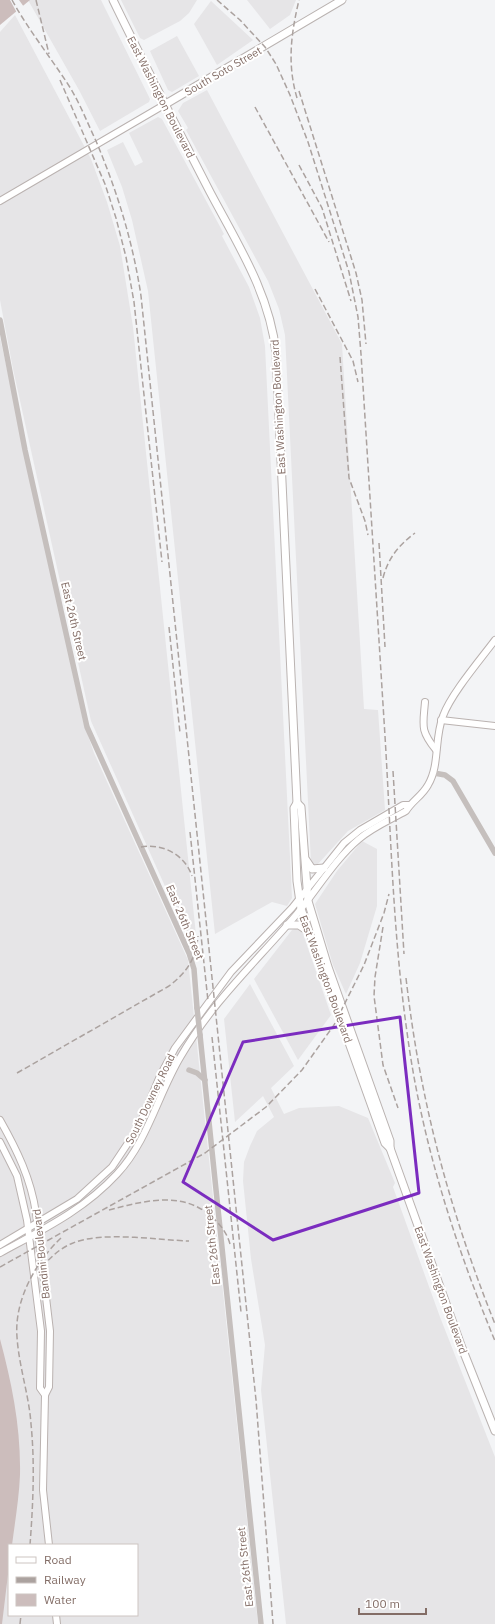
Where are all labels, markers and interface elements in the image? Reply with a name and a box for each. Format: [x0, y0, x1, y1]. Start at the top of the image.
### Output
street label: East Washington Boulevard [124, 34, 198, 160]
street label: South Soto Street [182, 43, 264, 99]
street label: East Washington Boulevard [267, 339, 289, 475]
street label: East 26th Street [58, 580, 90, 662]
street label: East 26th Street [163, 882, 207, 962]
street label: East Washington Boulevard [296, 913, 356, 1045]
street label: South Downey Road [122, 1051, 178, 1147]
street label: East 26th Street [201, 1204, 223, 1286]
street label: Bandini Boulevard [29, 1208, 53, 1300]
street label: East Washington Boulevard [411, 1224, 471, 1356]
street label: East 26th Street [234, 1526, 256, 1608]
legend [8, 1544, 138, 1616]
text: Road [44, 1552, 72, 1567]
text: Railway [44, 1572, 86, 1587]
scale bar [359, 1590, 426, 1616]
text: Water [44, 1592, 77, 1607]
text: 100 m [365, 1596, 400, 1611]

